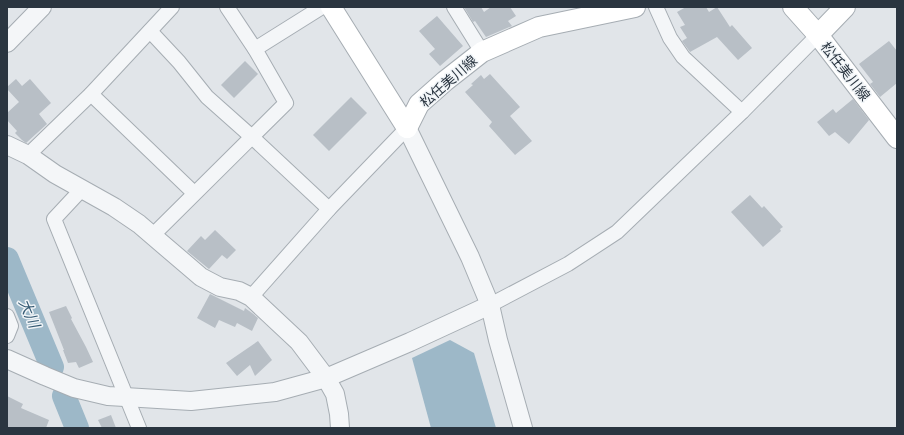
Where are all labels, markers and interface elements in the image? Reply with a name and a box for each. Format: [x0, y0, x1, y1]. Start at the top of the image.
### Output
street label: 松任美川線 [817, 38, 875, 104]
street label: 松任美川線 [415, 51, 481, 111]
water label: 大川 [15, 295, 46, 333]

